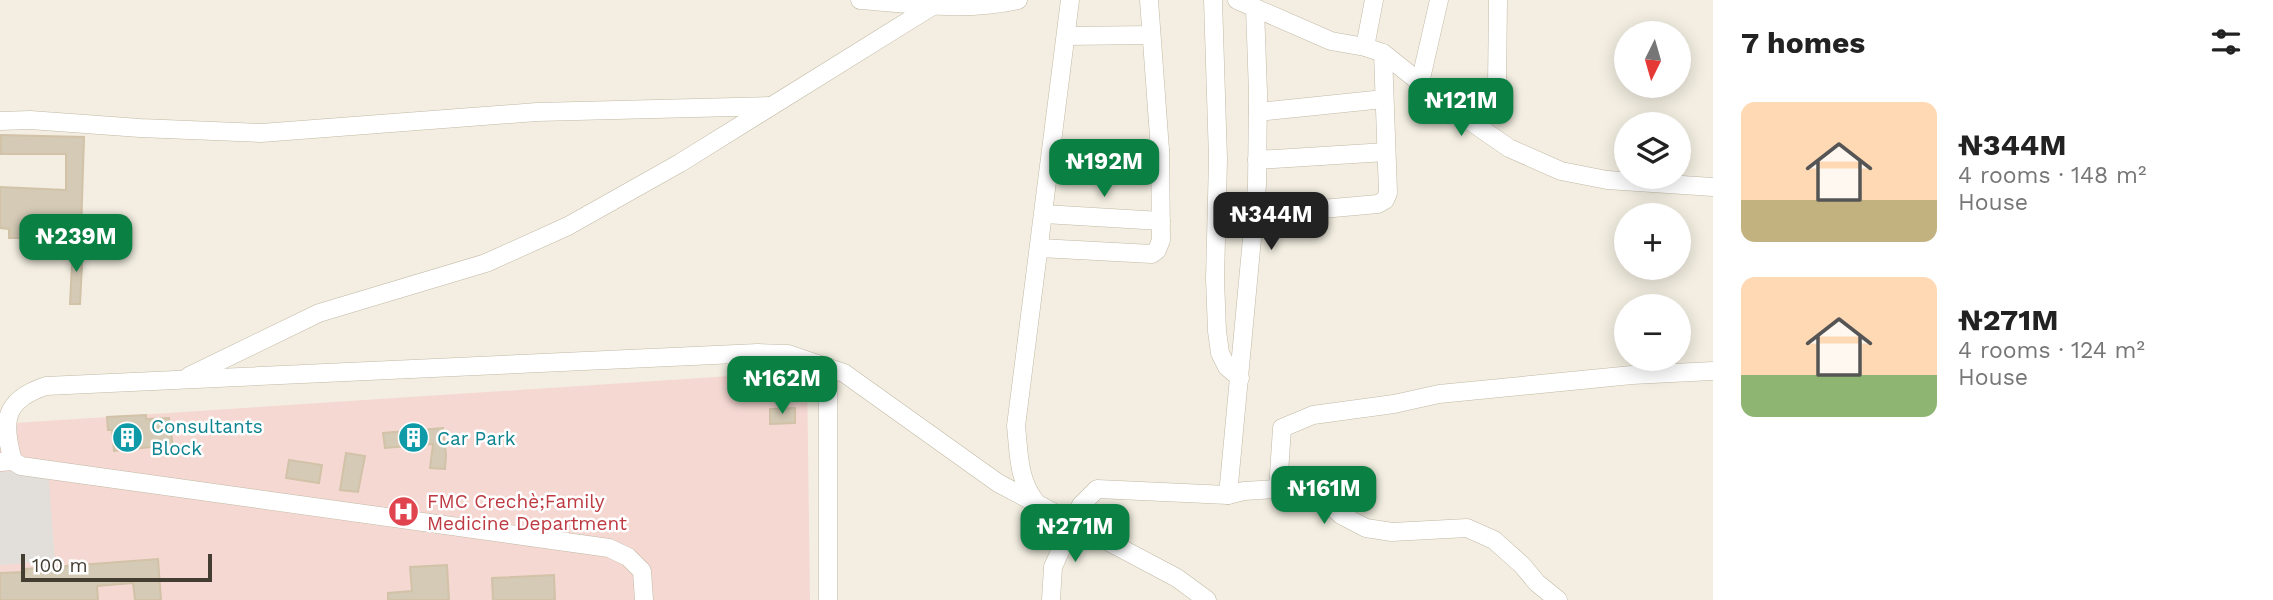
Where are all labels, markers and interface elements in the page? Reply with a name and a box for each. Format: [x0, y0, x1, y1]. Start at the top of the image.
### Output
north arrow [1614, 21, 1690, 98]
map controls [1614, 21, 1691, 371]
icon: filters [2207, 23, 2245, 61]
text: 7 homes [1741, 25, 1865, 60]
pin: ₦121M [1412, 78, 1510, 138]
text: ₦121M [1424, 87, 1498, 114]
button: layers [1614, 112, 1691, 189]
text: ₦344M [1958, 127, 2067, 162]
icon: home [1797, 130, 1881, 214]
pin: ₦192M [1055, 140, 1153, 199]
text: ₦192M [1065, 148, 1143, 175]
text: 4 rooms · 148 m² [1958, 162, 2146, 189]
text: House [1958, 189, 2028, 216]
pin: ₦344M [1222, 192, 1320, 252]
text: ₦344M [1229, 201, 1313, 228]
button: + [1614, 203, 1691, 280]
pin: ₦239M [27, 215, 125, 274]
text: ₦239M [35, 223, 117, 250]
button: − [1614, 294, 1691, 371]
text: ₦271M [1958, 302, 2059, 337]
icon: home [1797, 305, 1881, 389]
text: 4 rooms · 124 m² [1958, 337, 2145, 364]
pin: ₦162M [733, 356, 831, 416]
text: House [1958, 364, 2028, 391]
text: ₦162M [743, 365, 821, 392]
place label: Consultants Block [151, 415, 263, 460]
building icon: Consultants Block [111, 420, 145, 454]
building icon: Car Park [397, 421, 431, 455]
place label: Car Park [437, 427, 516, 450]
pin: ₦161M [1275, 466, 1373, 526]
text: ₦161M [1287, 475, 1361, 502]
place label: FMC Crechè;Family Medicine Department [427, 490, 627, 535]
hospital icon: FMC Crechè;Family Medicine Department [387, 495, 421, 529]
pin: ₦271M [1026, 504, 1124, 564]
text: ₦271M [1036, 513, 1114, 540]
scale bar [21, 551, 212, 583]
text: 100 m [32, 554, 88, 577]

